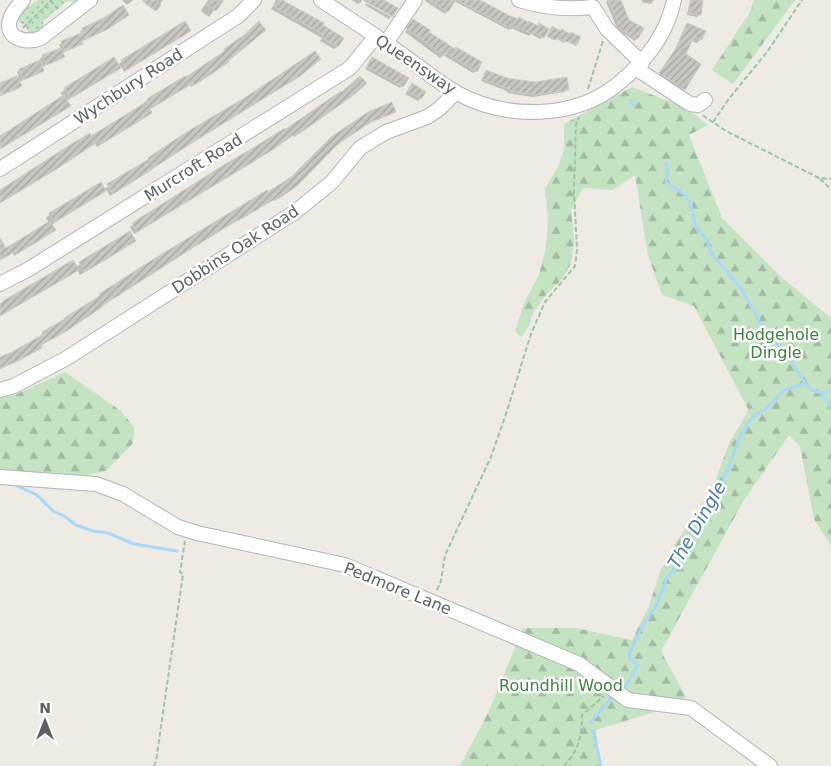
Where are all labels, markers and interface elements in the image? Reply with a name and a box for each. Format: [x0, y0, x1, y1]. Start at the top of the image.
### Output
street label: Queensway [372, 30, 460, 98]
street label: Wychbury Road [70, 44, 186, 129]
street label: Murcroft Road [141, 130, 246, 205]
street label: Dobbins Oak Road [168, 201, 302, 298]
park label: Hodgehole Dingle [733, 325, 819, 362]
water label: The Dingle [663, 478, 730, 572]
street label: Pedmore Lane [341, 558, 454, 619]
park label: Roundhill Wood [499, 676, 623, 695]
north arrow [20, 696, 70, 746]
text: N [39, 700, 51, 716]

